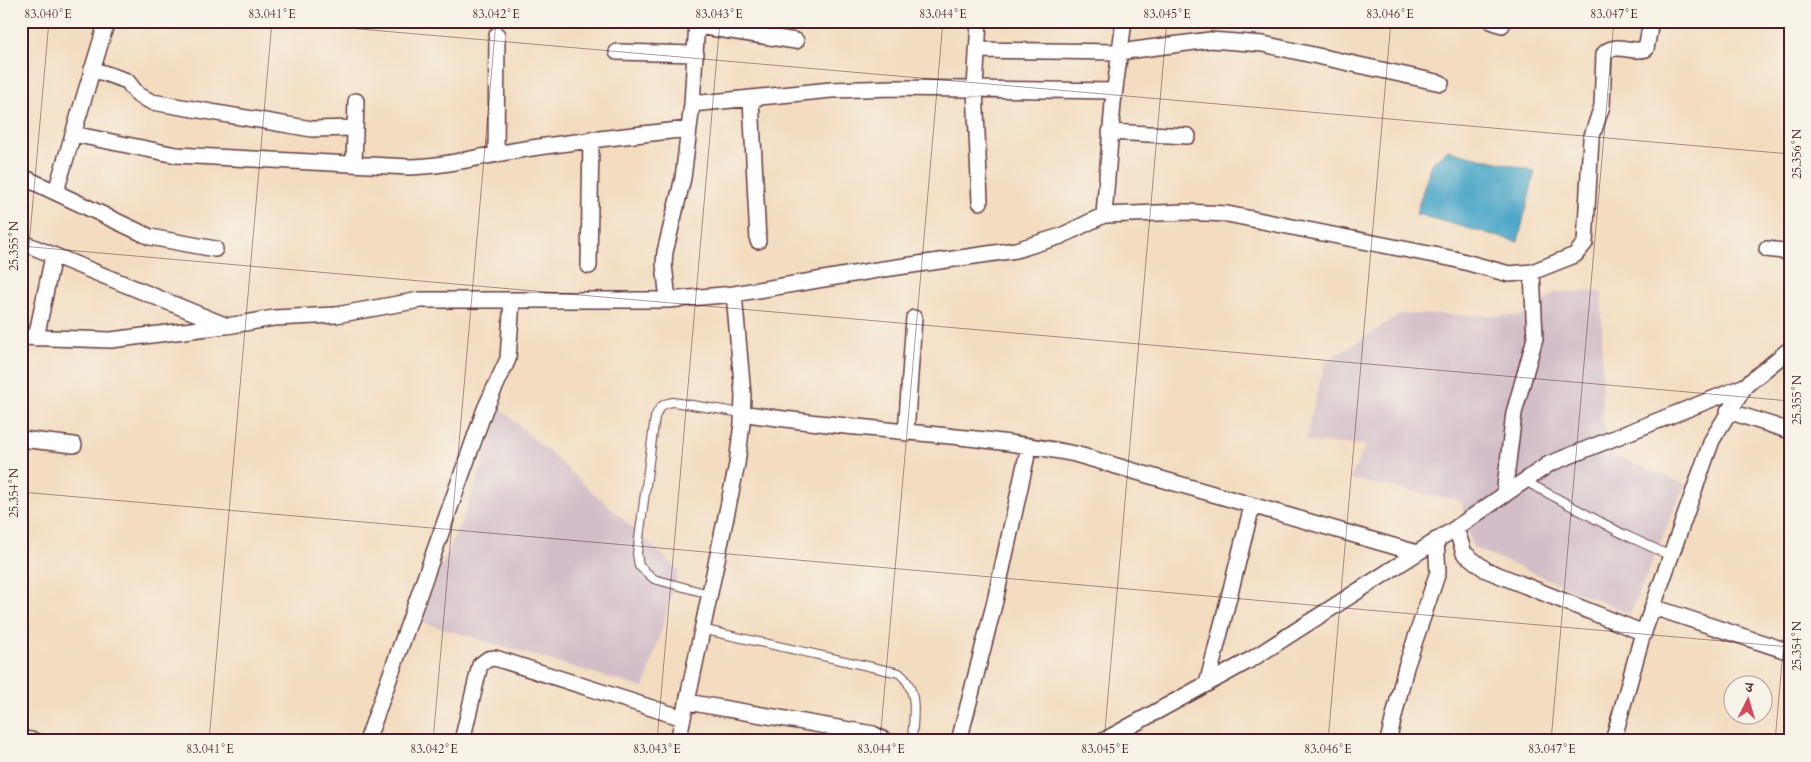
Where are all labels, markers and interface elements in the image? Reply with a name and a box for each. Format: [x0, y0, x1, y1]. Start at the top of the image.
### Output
text: 83.040°E [24, 6, 72, 22]
text: 83.041°E [248, 6, 296, 22]
text: 83.042°E [472, 6, 520, 22]
text: 83.043°E [695, 6, 743, 22]
text: 83.044°E [919, 6, 967, 22]
text: 83.045°E [1143, 6, 1191, 22]
text: 83.046°E [1366, 6, 1414, 22]
text: 83.047°E [1590, 6, 1638, 22]
text: 25.356°N [1789, 128, 1805, 179]
text: 25.355°N [6, 220, 22, 271]
text: 25.355°N [1789, 374, 1805, 425]
text: 25.354°N [6, 467, 22, 518]
text: 25.354°N [1789, 620, 1805, 671]
north arrow [1724, 674, 1774, 724]
text: उ [1744, 678, 1754, 697]
text: 83.041°E [186, 741, 234, 757]
text: 83.042°E [410, 741, 458, 757]
text: 83.043°E [633, 741, 681, 757]
text: 83.044°E [857, 741, 905, 757]
text: 83.045°E [1081, 741, 1129, 757]
text: 83.046°E [1304, 741, 1352, 757]
text: 83.047°E [1528, 741, 1576, 757]

